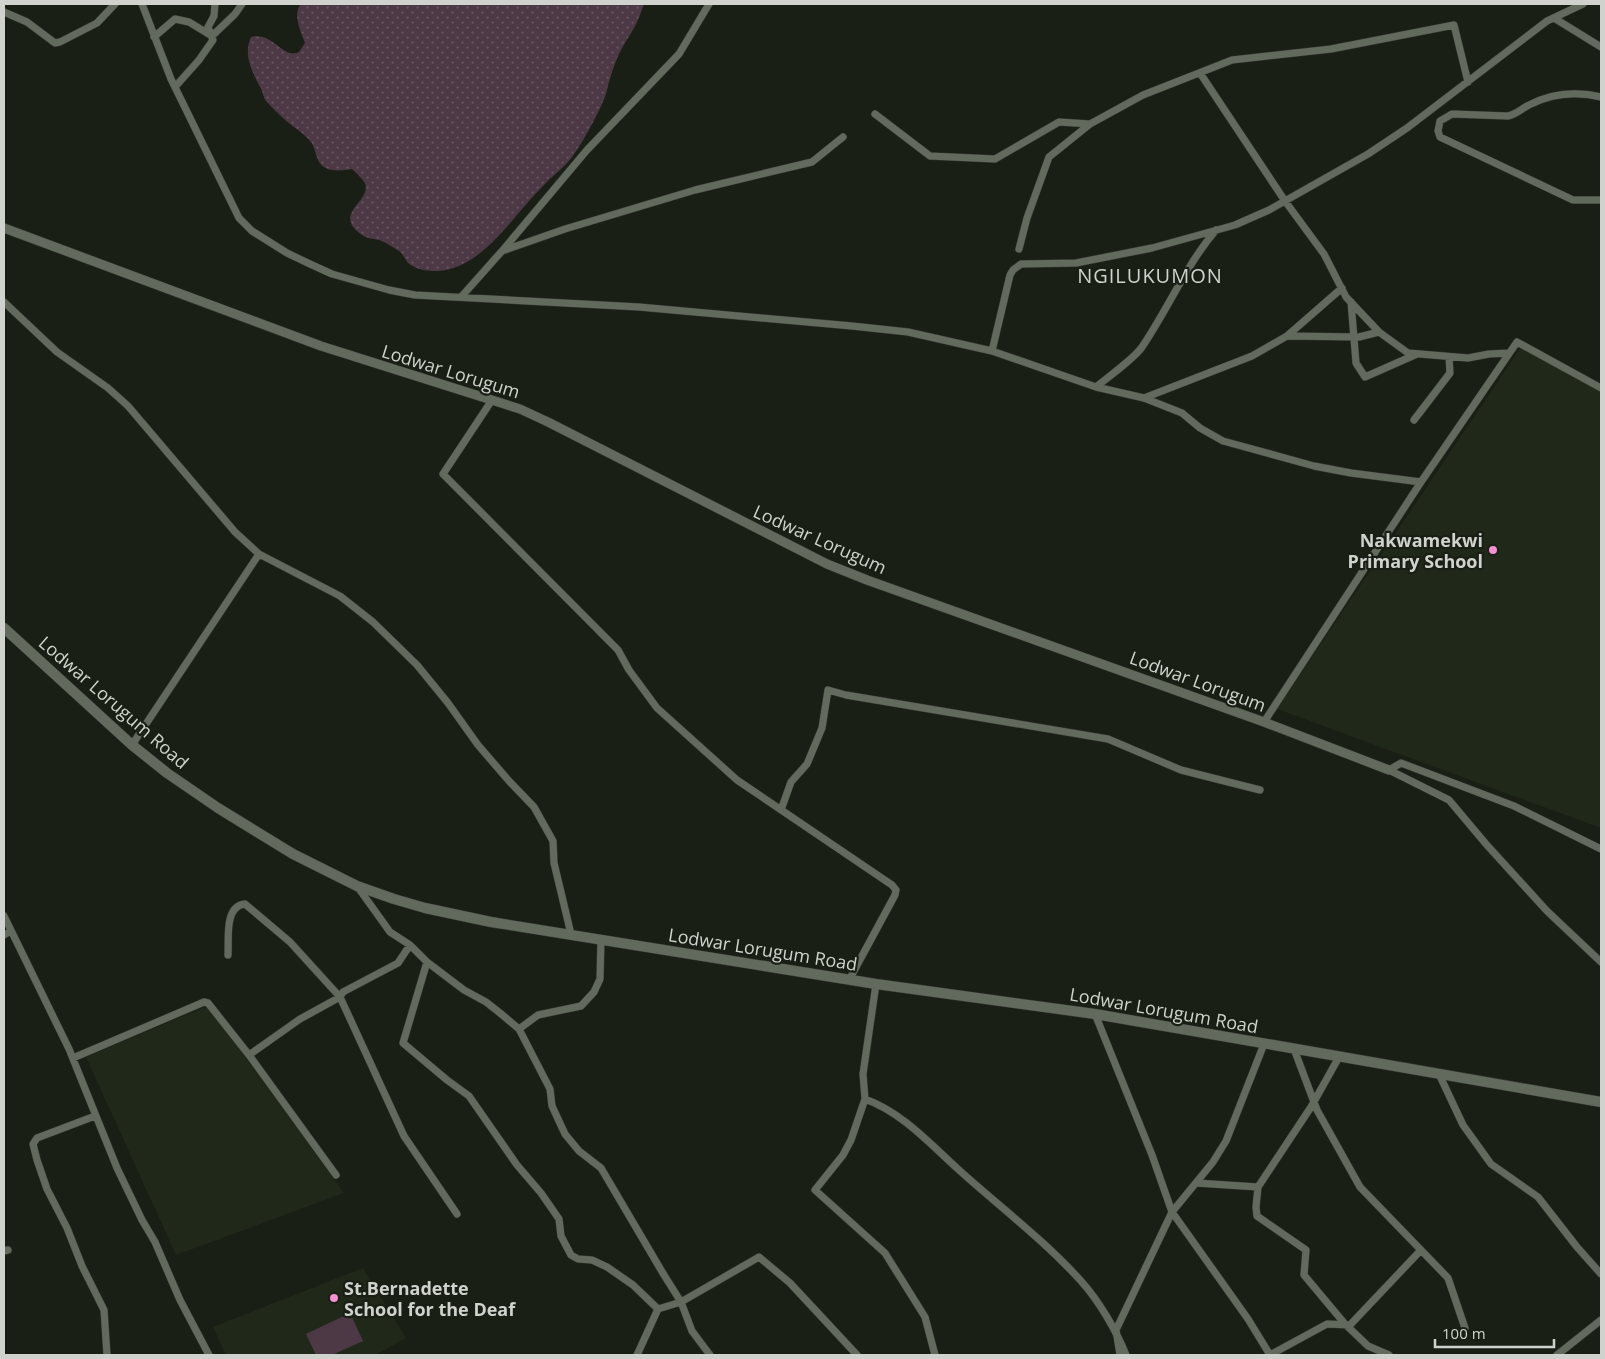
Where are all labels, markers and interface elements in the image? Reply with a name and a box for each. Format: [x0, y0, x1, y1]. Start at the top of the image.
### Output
district label: NGILUKUMON [1077, 262, 1223, 289]
street label: Lodwar Lorugum [379, 339, 523, 403]
street label: Lodwar Lorugum [750, 499, 890, 579]
place label: Nakwamekwi Primary School [1348, 528, 1483, 573]
marker: Nakwamekwi Primary School [1487, 544, 1499, 556]
street label: Lodwar Lorugum Road [34, 630, 194, 774]
street label: Lodwar Lorugum [1127, 645, 1269, 717]
street label: Lodwar Lorugum Road [667, 922, 859, 976]
street label: Lodwar Lorugum Road [1068, 982, 1260, 1038]
place label: St.Bernadette School for the Deaf [344, 1276, 516, 1321]
marker: St.Bernadette School for the Deaf [328, 1292, 340, 1304]
scale bar [1435, 1316, 1554, 1348]
text: 100 m [1442, 1323, 1486, 1343]

